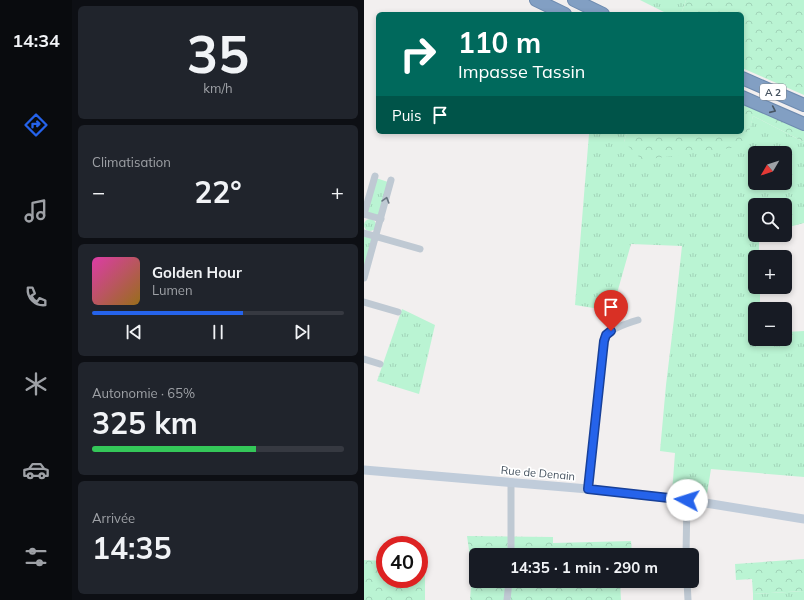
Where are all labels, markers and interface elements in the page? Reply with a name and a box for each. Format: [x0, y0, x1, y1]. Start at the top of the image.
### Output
text: 35 [187, 21, 249, 86]
text: 110 m [458, 25, 541, 60]
icon: right [392, 28, 444, 80]
text: 14:34 [12, 29, 60, 52]
text: Impasse Tassin [458, 60, 585, 83]
text: km/h [203, 80, 233, 96]
road number: A 2 [760, 84, 786, 100]
icon: arrive [429, 104, 451, 126]
text: Puis [392, 106, 421, 125]
one-way arrow [769, 106, 776, 114]
icon: directions [22, 111, 50, 139]
north arrow [748, 146, 792, 190]
map controls [748, 146, 792, 346]
text: Climatisation [92, 154, 171, 170]
text: 22° [194, 173, 242, 211]
text: − [92, 178, 105, 206]
text: + [331, 178, 344, 206]
icon: music [22, 197, 50, 225]
one-way arrow [381, 197, 390, 204]
button: search [748, 198, 792, 242]
button: + [748, 250, 792, 294]
text: Golden Hour [152, 263, 242, 282]
text: Lumen [152, 282, 193, 298]
icon: phone [22, 283, 50, 311]
pin [594, 290, 628, 331]
icon: arrive [600, 296, 622, 318]
button: − [748, 302, 792, 346]
icon: previous [123, 321, 145, 343]
icon: pause [207, 321, 229, 343]
icon: next [291, 321, 313, 343]
icon: climate [22, 370, 50, 398]
text: Autonomie · 65% [92, 385, 195, 401]
text: 325 km [92, 404, 198, 442]
icon: car [22, 456, 50, 484]
street label: Rue de Denain [500, 463, 576, 483]
position arrow [666, 479, 708, 521]
text: Arrivée [92, 510, 135, 526]
text: 14:35 [92, 529, 171, 567]
speed limit sign: 40 [376, 536, 428, 588]
icon: filters [22, 543, 50, 571]
text: 14:35 · 1 min · 290 m [510, 558, 658, 577]

